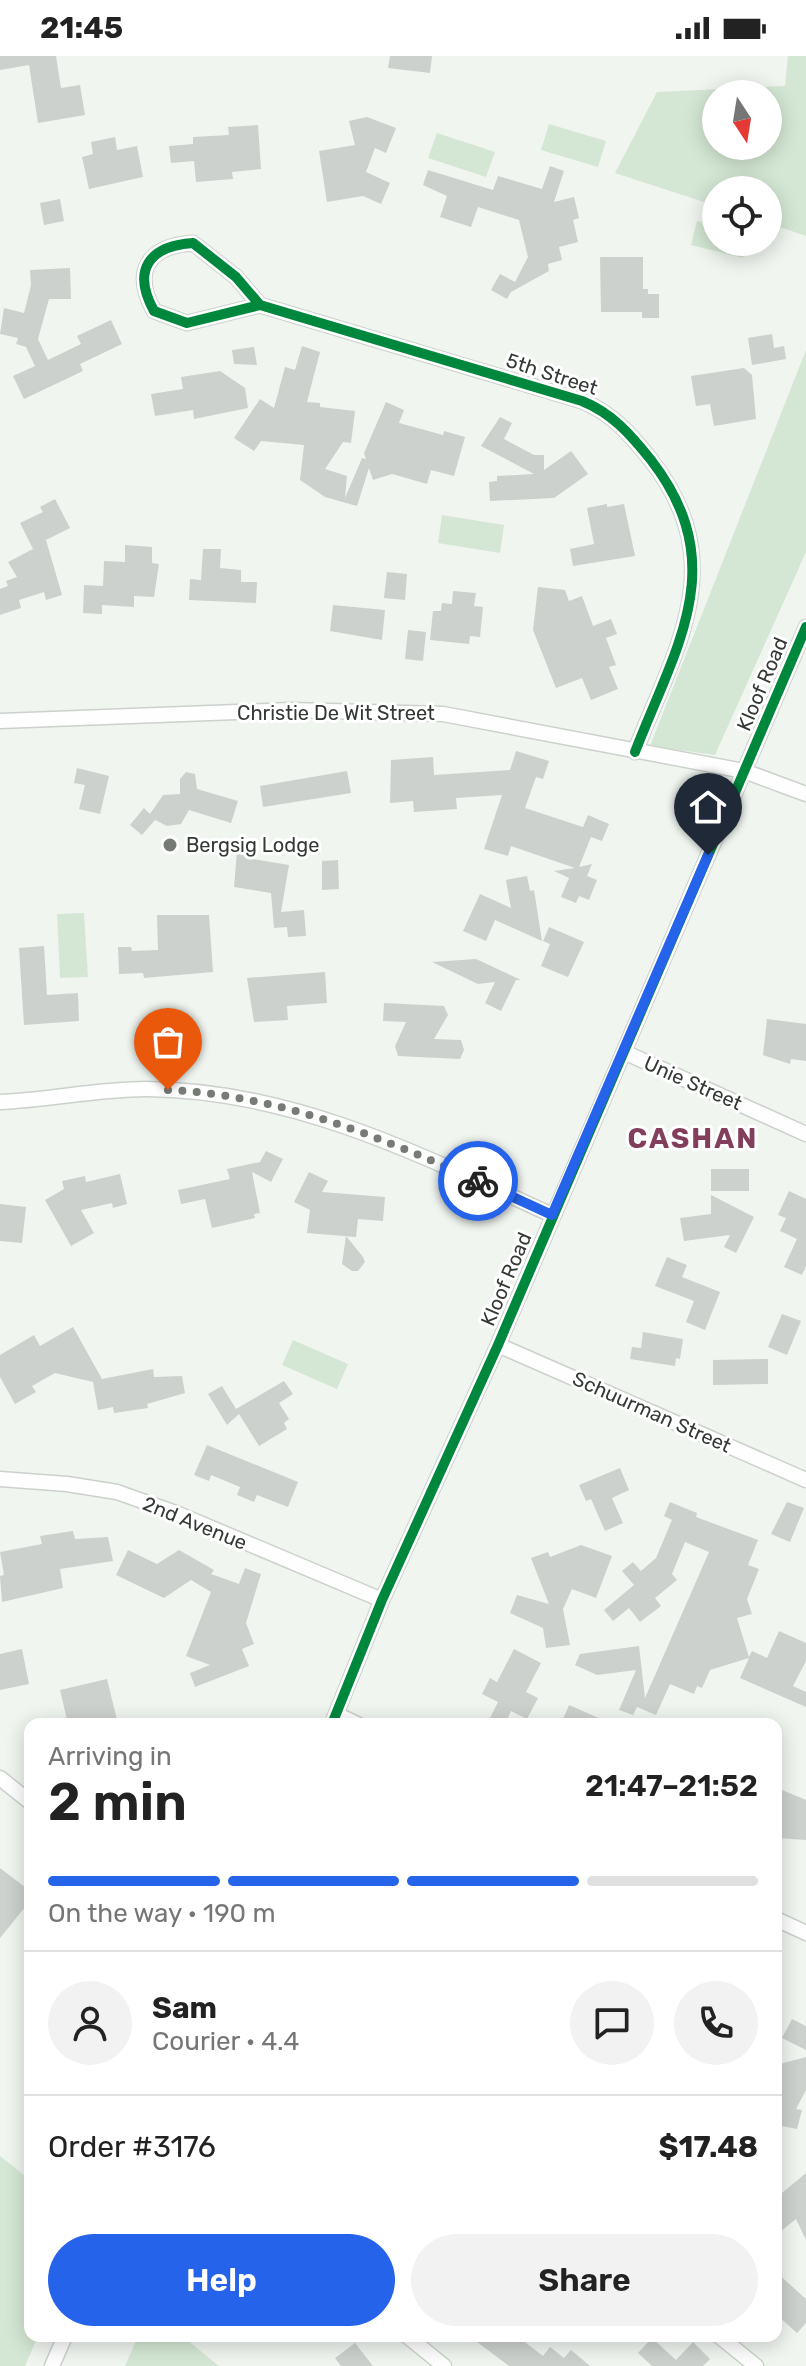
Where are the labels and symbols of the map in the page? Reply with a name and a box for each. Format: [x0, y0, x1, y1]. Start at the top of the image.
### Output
north arrow [702, 80, 782, 160]
street label: 5th Street [503, 348, 601, 400]
street label: Kloof Road [732, 634, 792, 734]
street label: Christie De Wit Street [237, 701, 435, 725]
pin [674, 773, 742, 855]
place label: Bergsig Lodge [186, 833, 319, 857]
marker: Bergsig Lodge [161, 836, 179, 854]
pin [134, 1008, 202, 1090]
street label: Unie Street [640, 1051, 746, 1115]
district label: CASHAN [628, 1122, 758, 1155]
courier [438, 1141, 518, 1221]
street label: Kloof Road [476, 1229, 536, 1329]
street label: Schuurman Street [569, 1366, 735, 1458]
street label: 2nd Avenue [139, 1491, 251, 1555]

